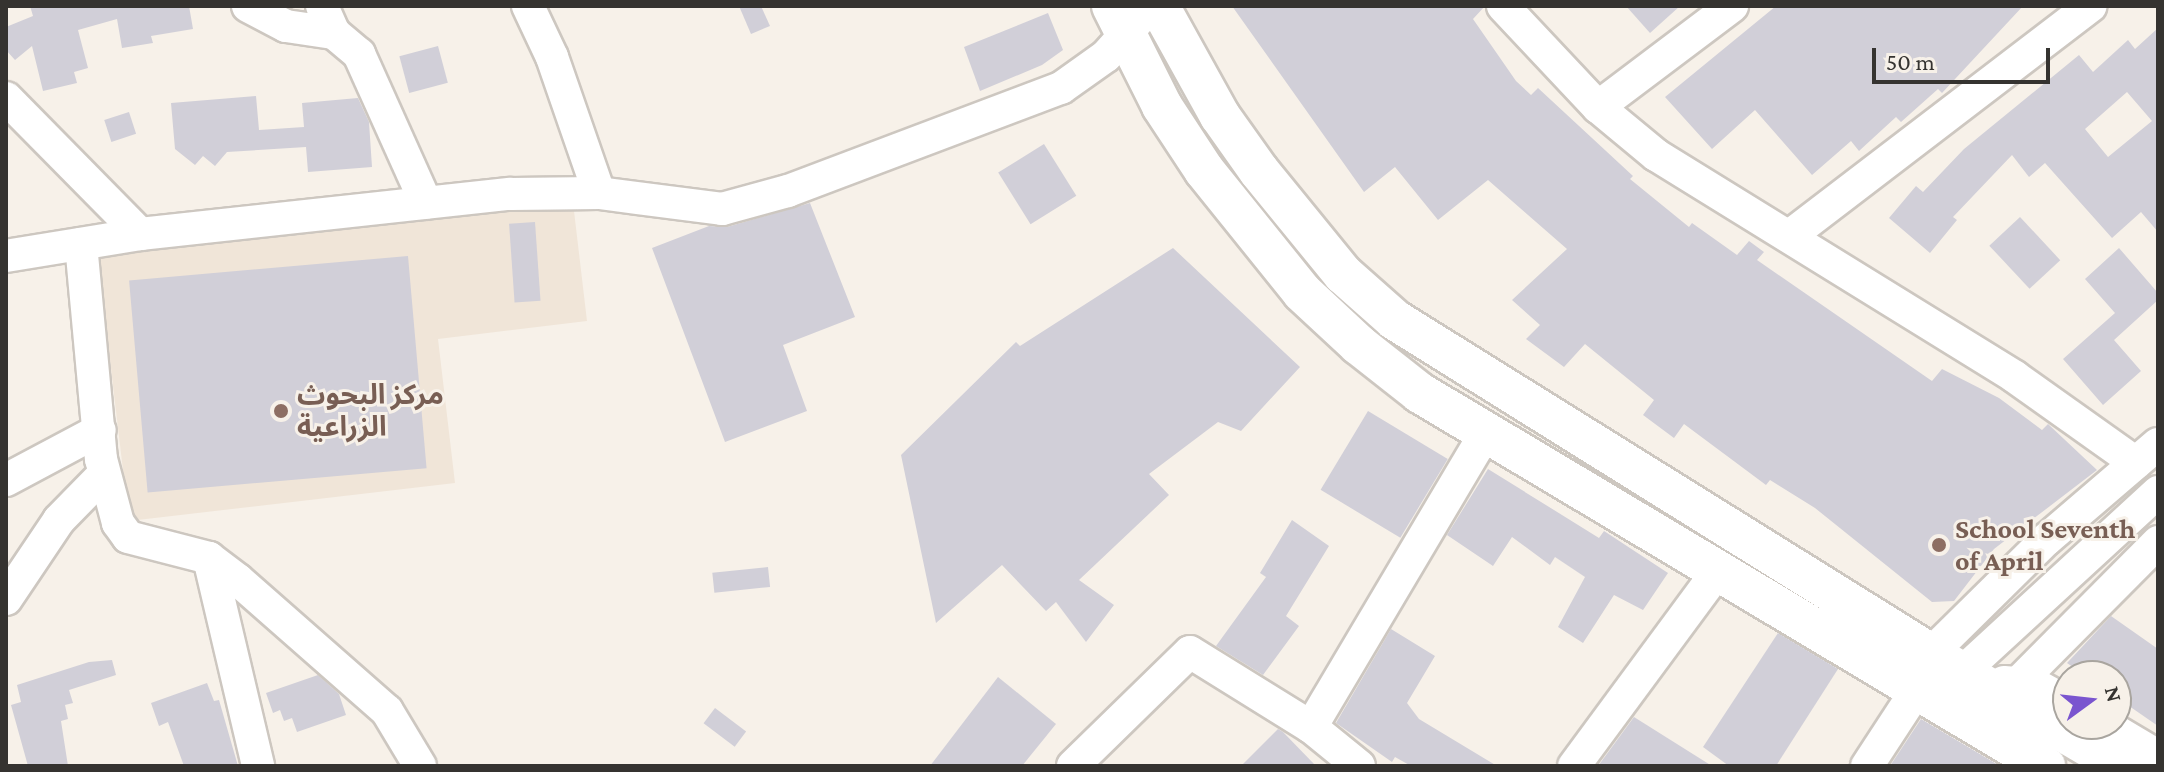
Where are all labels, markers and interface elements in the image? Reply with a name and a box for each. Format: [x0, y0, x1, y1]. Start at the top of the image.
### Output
scale bar [1876, 32, 2054, 82]
text: 50 m [1886, 48, 1935, 75]
place label: مركز البحوث الزراعية [297, 378, 444, 444]
marker: مركز البحوث الزراعية [272, 402, 290, 420]
place label: School Seventh of April [1955, 512, 2135, 578]
marker: School Seventh of April [1930, 536, 1948, 554]
north arrow [2052, 660, 2132, 740]
text: N [2100, 684, 2128, 705]

